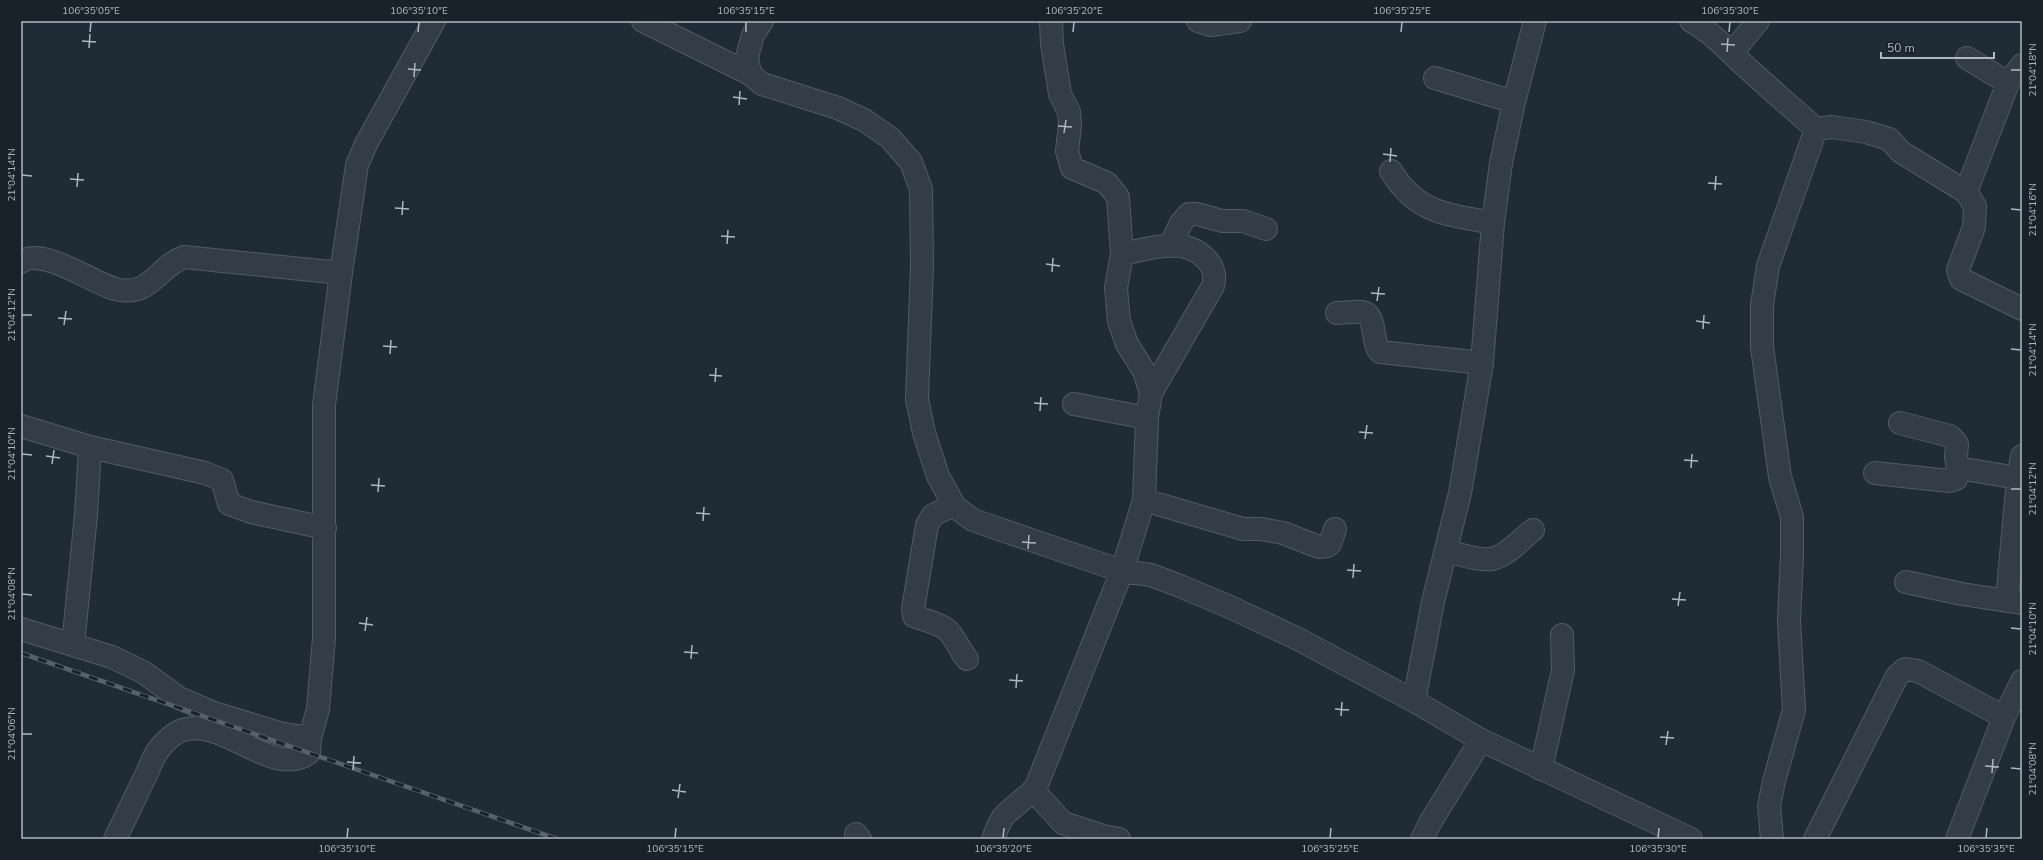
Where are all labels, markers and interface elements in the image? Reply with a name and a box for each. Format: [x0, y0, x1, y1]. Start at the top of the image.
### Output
text: 106°35'05"E [62, 4, 120, 18]
text: 106°35'10"E [390, 4, 448, 18]
text: 106°35'15"E [717, 4, 775, 18]
text: 106°35'20"E [1045, 4, 1103, 18]
text: 106°35'25"E [1373, 4, 1431, 18]
text: 106°35'30"E [1701, 4, 1759, 18]
scale bar [1881, 34, 1994, 60]
text: 50 m [1887, 40, 1915, 56]
text: 21°04'18"N [2026, 43, 2040, 97]
text: 21°04'14"N [5, 148, 19, 202]
text: 21°04'16"N [2026, 183, 2040, 237]
text: 21°04'12"N [5, 288, 19, 342]
text: 21°04'14"N [2026, 323, 2040, 377]
text: 21°04'10"N [5, 427, 19, 481]
text: 21°04'12"N [2026, 462, 2040, 516]
text: 21°04'08"N [5, 567, 19, 621]
text: 21°04'10"N [2026, 602, 2040, 656]
text: 21°04'06"N [5, 707, 19, 761]
text: 21°04'08"N [2026, 742, 2040, 796]
text: 106°35'10"E [318, 842, 376, 856]
text: 106°35'15"E [646, 842, 704, 856]
text: 106°35'20"E [974, 842, 1032, 856]
text: 106°35'25"E [1301, 842, 1359, 856]
text: 106°35'30"E [1629, 842, 1687, 856]
text: 106°35'35"E [1957, 842, 2015, 856]

